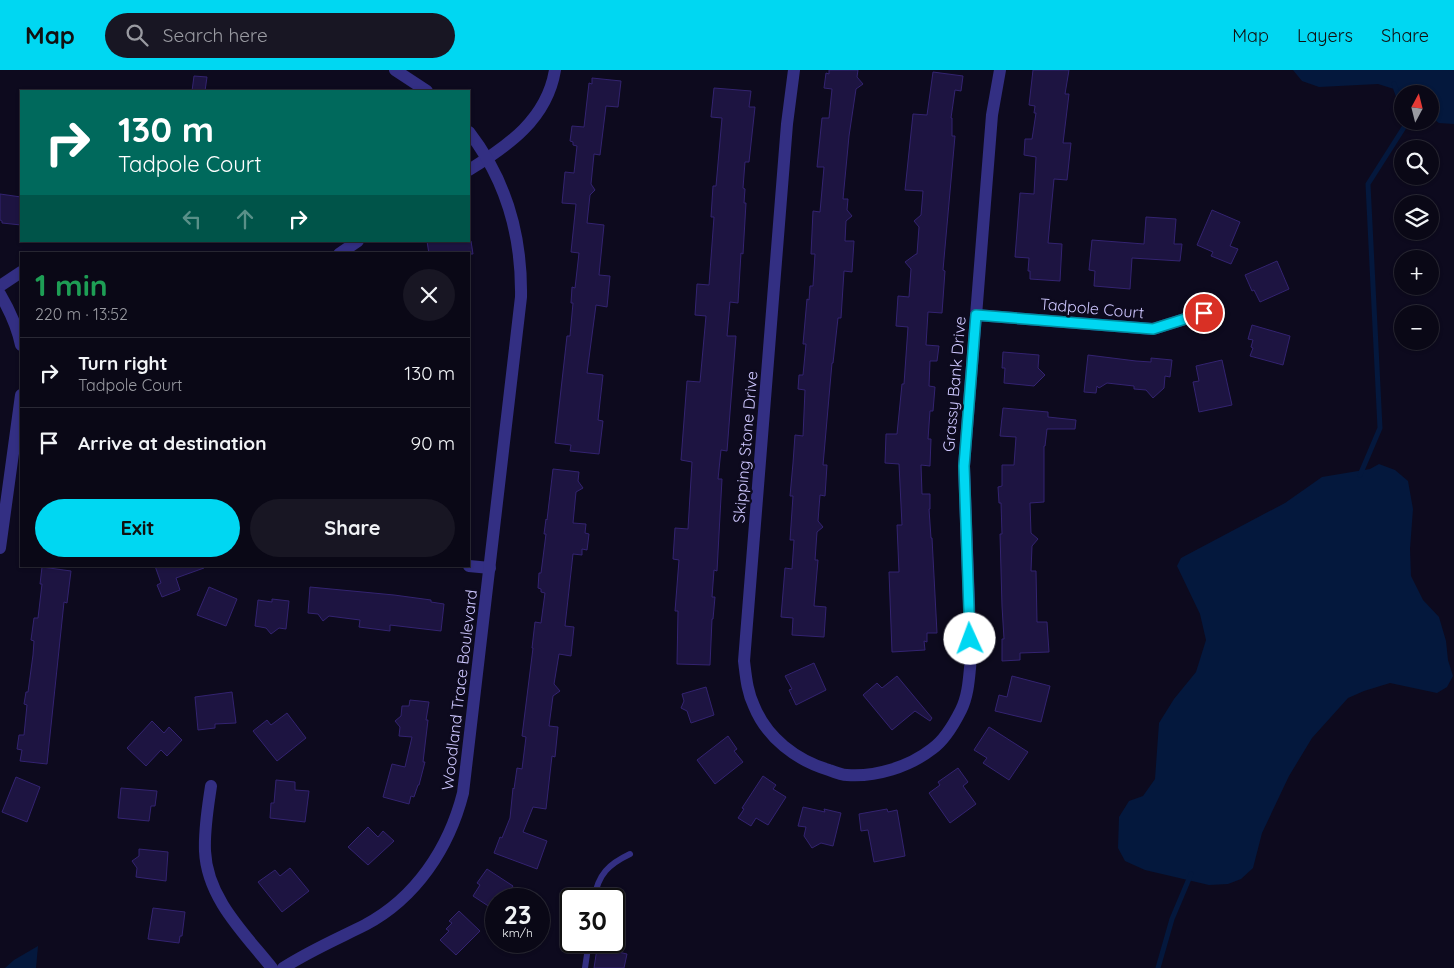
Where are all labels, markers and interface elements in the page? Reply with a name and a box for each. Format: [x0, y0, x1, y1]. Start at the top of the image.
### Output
search box [105, 13, 455, 58]
text: Map [25, 20, 75, 50]
icon: search [123, 21, 151, 49]
text: Search here [163, 23, 268, 47]
text: Map [1232, 24, 1269, 47]
text: Layers [1297, 24, 1353, 47]
text: Share [1381, 24, 1429, 47]
north arrow [1394, 85, 1439, 130]
map controls [1394, 85, 1439, 350]
text: 130 m [118, 107, 214, 151]
icon: right [35, 110, 100, 175]
button: search [1394, 140, 1439, 185]
text: Tadpole Court [118, 150, 262, 178]
button: layers [1394, 195, 1439, 240]
icon: left [178, 205, 206, 233]
icon: ahead [231, 205, 259, 233]
icon: right [284, 205, 312, 233]
button: + [1394, 250, 1439, 295]
text: 1 min [35, 266, 108, 304]
button: close [403, 269, 455, 321]
pin [1183, 292, 1225, 334]
street label: Tadpole Court [1039, 293, 1145, 323]
icon: arrive [1190, 299, 1218, 327]
text: 220 m · 13:52 [35, 304, 128, 324]
button: − [1394, 305, 1439, 350]
street label: Grassy Bank Drive [938, 315, 970, 453]
text: Turn right [78, 351, 167, 375]
icon: right [35, 359, 63, 387]
text: 130 m [404, 361, 455, 385]
street label: Skipping Stone Drive [728, 370, 762, 524]
text: Tadpole Court [78, 375, 183, 395]
icon: arrive [35, 429, 63, 457]
text: Arrive at destination [78, 431, 267, 455]
text: 90 m [411, 431, 455, 455]
button: Exit [35, 499, 240, 557]
button: Share [250, 499, 455, 557]
street label: Woodland Trace Boulevard [437, 588, 481, 792]
position arrow [943, 612, 995, 664]
speed limit sign: 30 [560, 888, 625, 953]
text: 23 [504, 899, 531, 930]
text: km/h [502, 925, 533, 940]

